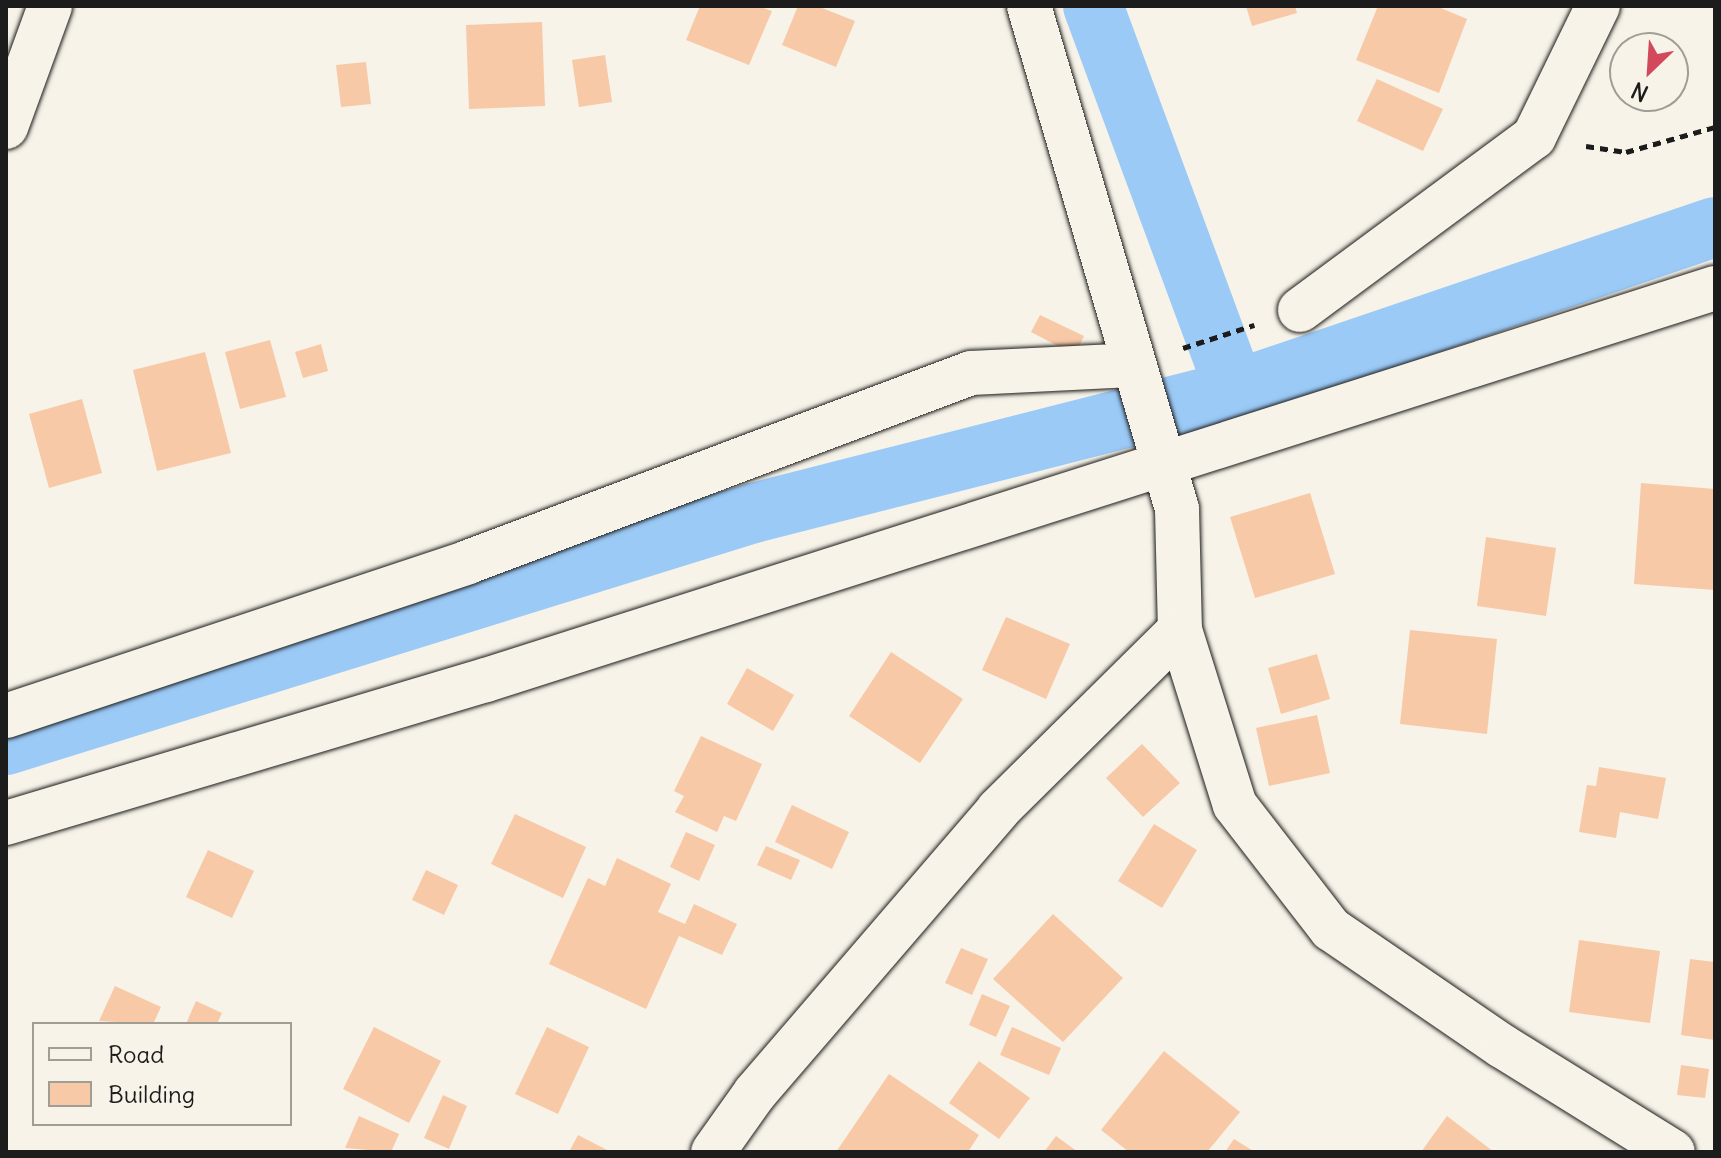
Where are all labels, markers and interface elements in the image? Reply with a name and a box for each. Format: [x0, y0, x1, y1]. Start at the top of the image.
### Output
north arrow [1609, 32, 1689, 112]
text: N [1627, 76, 1653, 108]
legend [32, 1022, 292, 1126]
text: Road [108, 1039, 164, 1069]
text: Building [108, 1079, 195, 1109]

